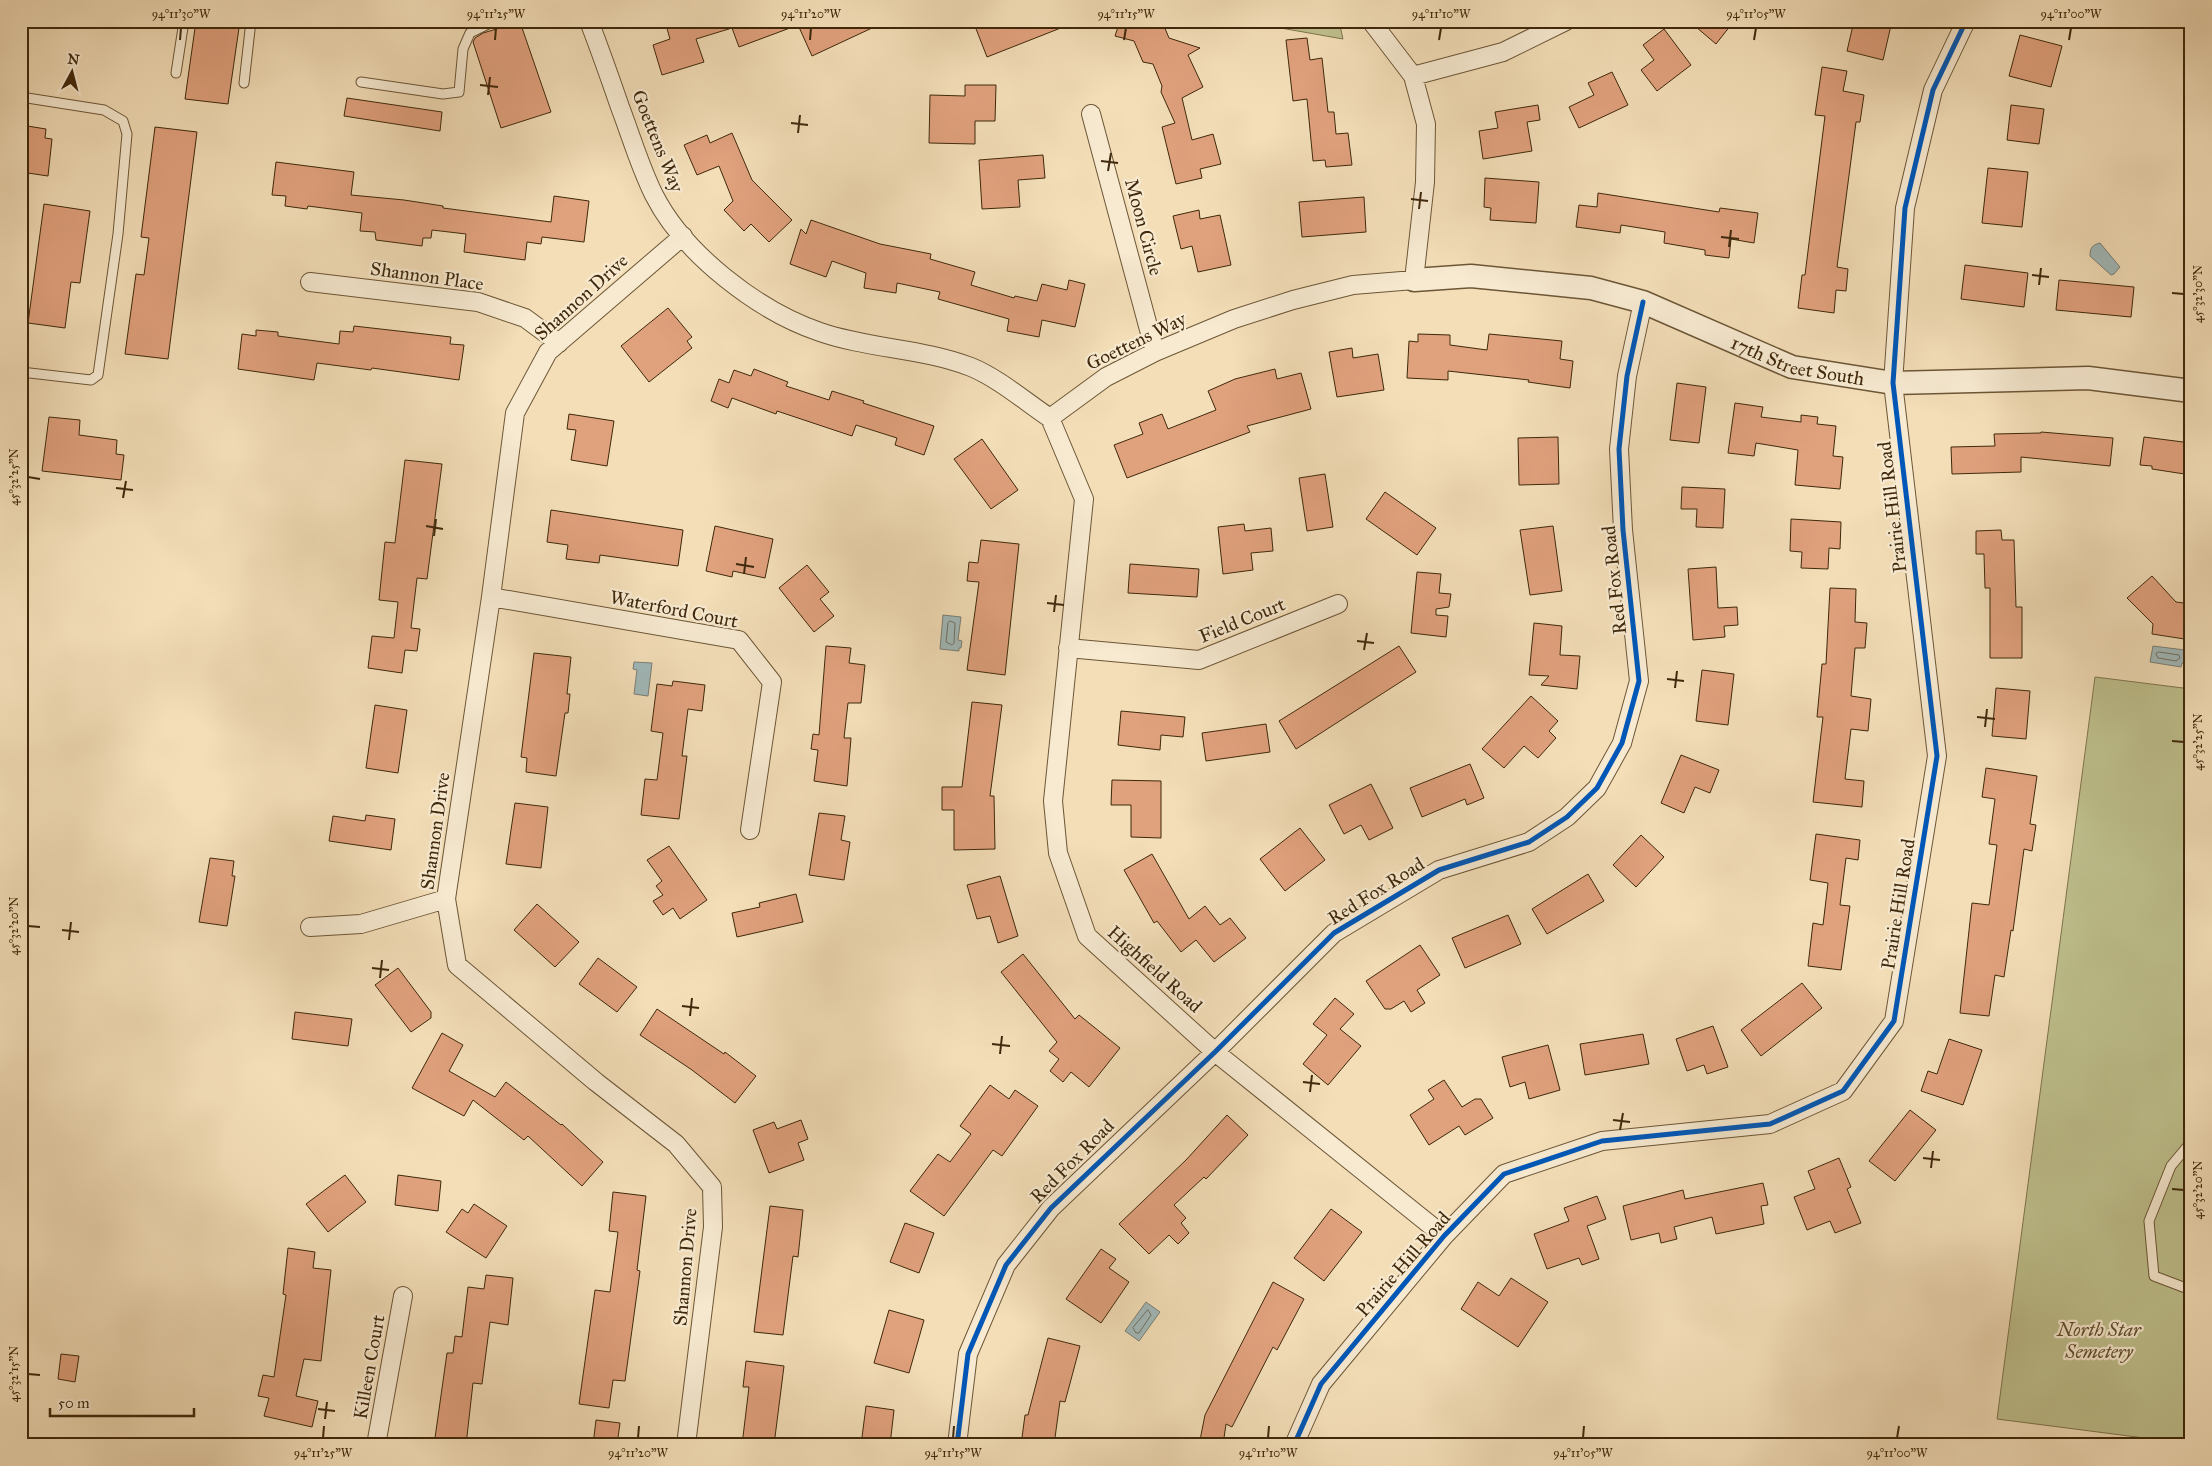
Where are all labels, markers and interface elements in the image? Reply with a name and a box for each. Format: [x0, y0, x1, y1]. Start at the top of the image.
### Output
text: 94°11'30"W [152, 7, 211, 21]
text: 94°11'25"W [467, 7, 526, 21]
text: 94°11'20"W [781, 7, 842, 21]
text: 94°11'15"W [1097, 7, 1155, 21]
text: 94°11'10"W [1412, 7, 1471, 21]
text: 94°11'05"W [1726, 7, 1786, 21]
text: 94°11'00"W [2041, 7, 2102, 21]
north arrow [48, 48, 98, 98]
text: N [67, 50, 81, 69]
street label: Goettens Way [627, 87, 689, 196]
street label: Moon Circle [1120, 176, 1168, 278]
street label: Shannon Drive [529, 249, 633, 345]
street label: Shannon Place [369, 257, 485, 295]
text: 45°32'30"N [2191, 265, 2205, 323]
street label: Goettens Way [1082, 307, 1191, 375]
street label: 17th Street South [1727, 330, 1866, 390]
street label: Prairie Hill Road [1872, 440, 1911, 574]
text: 45°32'25"N [7, 448, 21, 506]
street label: Red Fox Road [1597, 524, 1631, 636]
street label: Waterford Court [608, 585, 740, 633]
street label: Field Court [1196, 592, 1289, 648]
text: 45°32'25"N [2191, 713, 2205, 771]
street label: Shannon Drive [415, 771, 455, 891]
street label: Prairie Hill Road [1876, 837, 1920, 971]
street label: Red Fox Road [1324, 852, 1429, 930]
text: 45°32'20"N [7, 897, 21, 955]
street label: Highfield Road [1102, 921, 1207, 1018]
street label: Red Fox Road [1025, 1114, 1119, 1208]
text: 45°32'20"N [2191, 1161, 2205, 1219]
street label: Prairie Hill Road [1351, 1206, 1455, 1321]
street label: Shannon Drive [668, 1207, 702, 1327]
street label: Killeen Court [348, 1313, 390, 1421]
park label: North Star Semetery [2056, 1318, 2142, 1363]
text: 45°32'15"N [7, 1346, 21, 1402]
scale bar [50, 1386, 194, 1418]
text: 50 m [58, 1394, 90, 1412]
text: 94°11'25"W [294, 1446, 353, 1460]
text: 94°11'20"W [608, 1446, 669, 1460]
text: 94°11'15"W [924, 1446, 982, 1460]
text: 94°11'10"W [1239, 1446, 1298, 1460]
text: 94°11'05"W [1553, 1446, 1613, 1460]
text: 94°11'00"W [1867, 1446, 1928, 1460]

